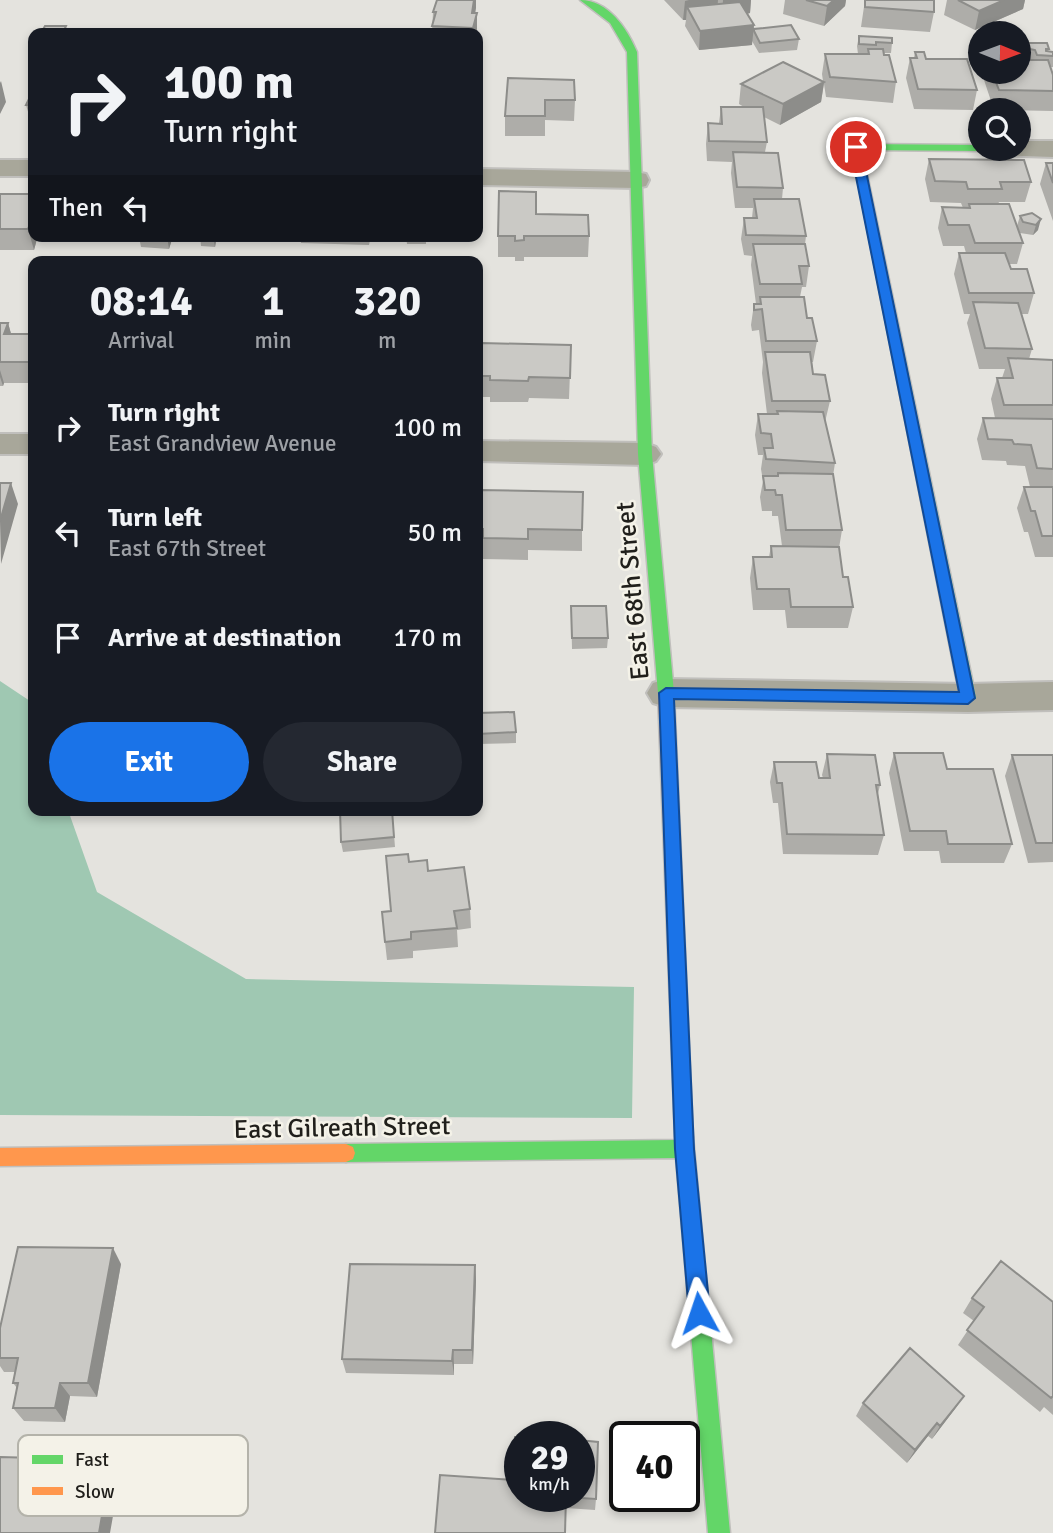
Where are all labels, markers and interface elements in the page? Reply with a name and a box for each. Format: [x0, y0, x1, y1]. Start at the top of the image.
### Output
north arrow [968, 21, 1031, 84]
map controls [968, 21, 1031, 161]
text: 100 m [164, 52, 294, 112]
icon: right [49, 56, 140, 147]
button: search [968, 98, 1031, 161]
text: Turn right [164, 112, 297, 151]
pin [826, 117, 886, 177]
icon: arrive [837, 128, 875, 166]
icon: left [117, 189, 155, 227]
text: Then [49, 192, 103, 224]
text: 08:14 [90, 276, 193, 327]
text: 1 [262, 276, 284, 327]
text: 320 [353, 276, 421, 327]
text: Arrival [108, 326, 174, 355]
text: min [254, 326, 292, 355]
text: m [378, 326, 396, 355]
text: Turn right [108, 397, 220, 429]
icon: right [49, 409, 87, 447]
text: 100 m [393, 412, 462, 444]
text: East Grandview Avenue [108, 429, 336, 458]
street label: East 68th Street [609, 501, 657, 681]
text: Turn left [108, 502, 202, 534]
icon: left [49, 514, 87, 552]
text: 50 m [407, 517, 462, 549]
text: East 67th Street [108, 534, 266, 563]
icon: arrive [49, 619, 87, 657]
text: Arrive at destination [108, 622, 341, 654]
text: 170 m [393, 622, 462, 654]
button: Exit [49, 722, 249, 802]
button: Share [263, 722, 462, 802]
street label: East Gilreath Street [233, 1110, 451, 1146]
position arrow [662, 1276, 736, 1350]
speed limit sign: 40 [609, 1421, 700, 1512]
legend [18, 1435, 248, 1516]
text: 29 [531, 1436, 568, 1479]
text: Fast [75, 1448, 109, 1472]
text: km/h [529, 1473, 570, 1495]
text: Slow [75, 1480, 115, 1504]

